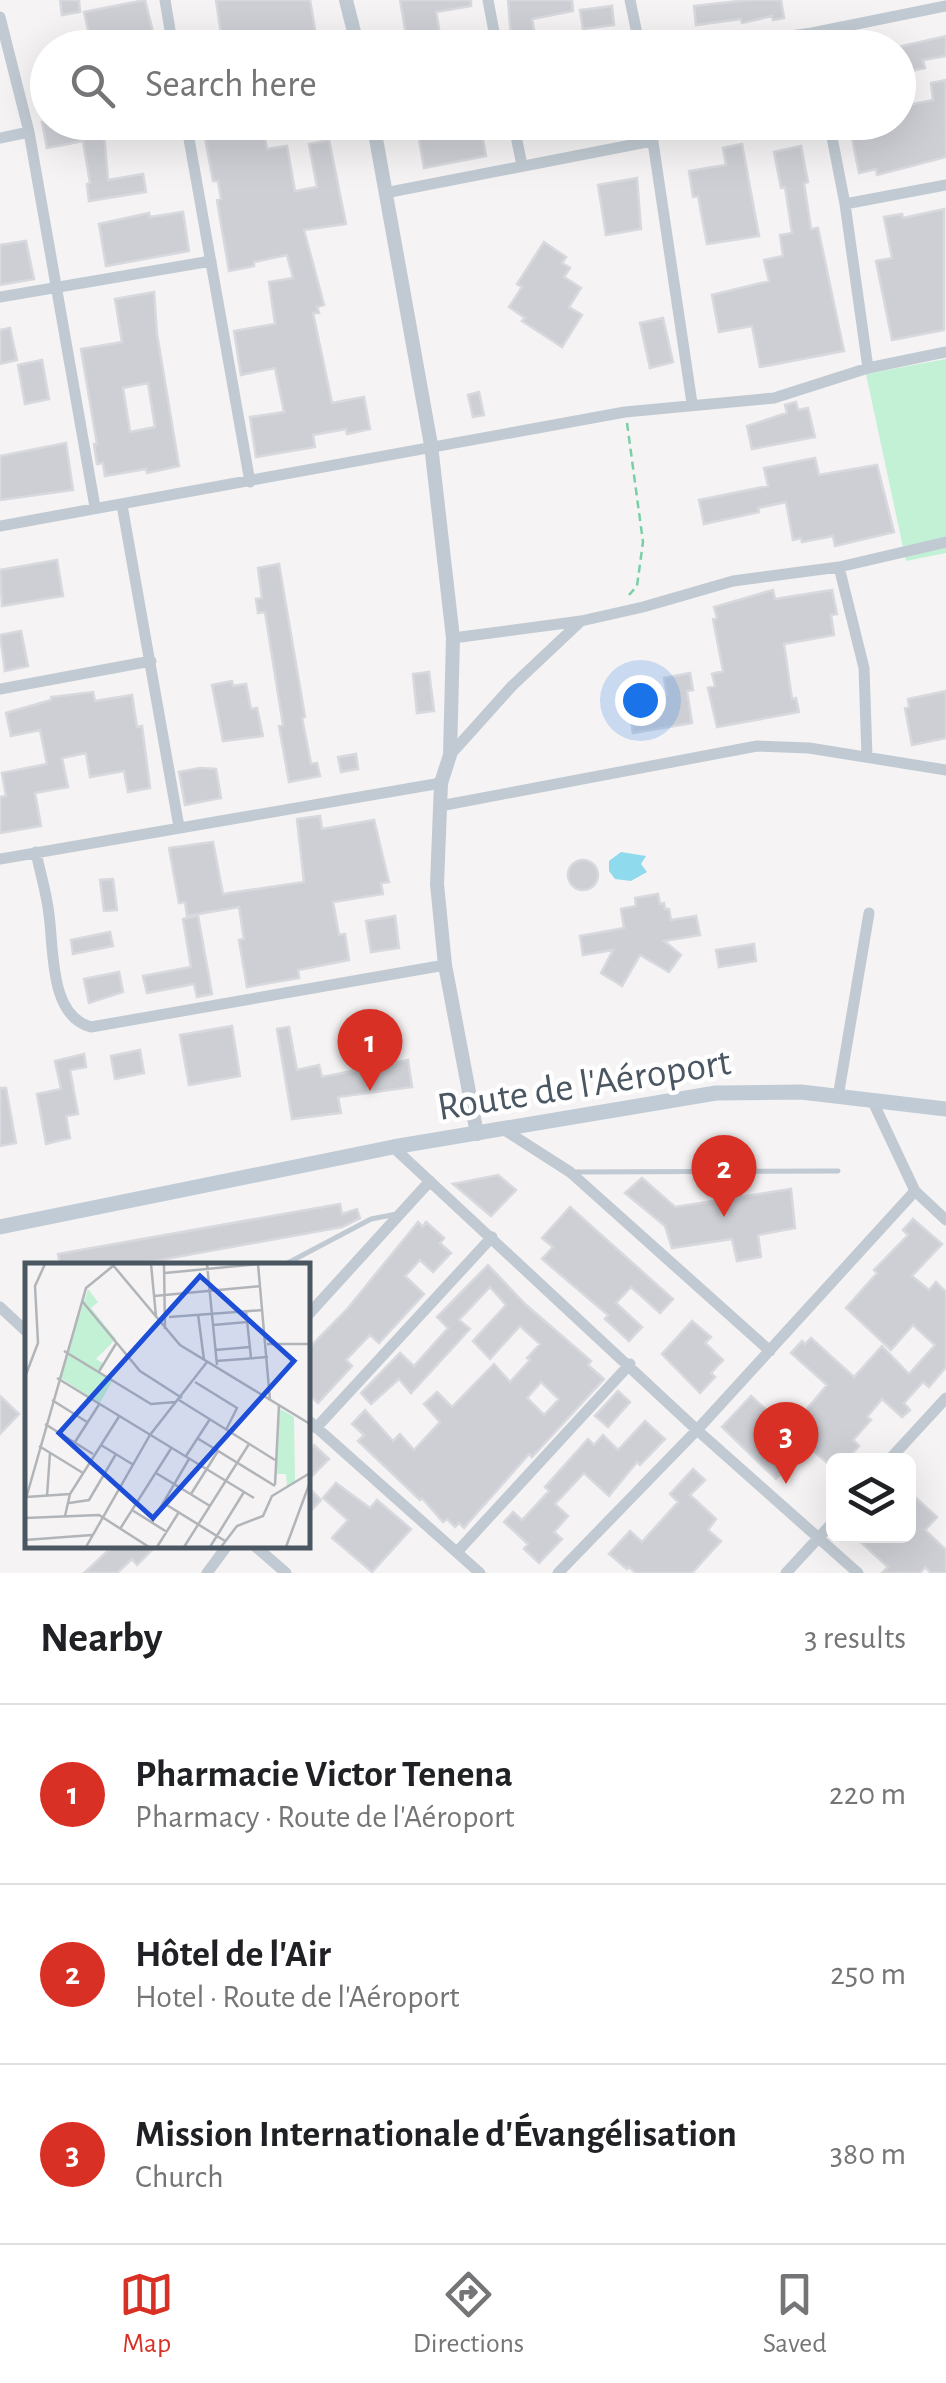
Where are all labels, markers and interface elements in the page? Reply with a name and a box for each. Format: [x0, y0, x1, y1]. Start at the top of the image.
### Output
search box [30, 30, 916, 140]
icon: search [65, 58, 120, 113]
text: Search here [145, 66, 317, 104]
your location [615, 675, 666, 726]
pin: 1 [338, 1008, 402, 1091]
street label: Route de l'Aéroport [434, 1042, 734, 1128]
pin: 2 [692, 1134, 756, 1217]
inset map [25, 1263, 310, 1548]
pin: 3 [754, 1402, 818, 1484]
map controls [826, 1453, 916, 1543]
button: layers [826, 1453, 916, 1543]
text: Nearby [40, 1617, 163, 1659]
text: 3 results [804, 1622, 906, 1654]
text: Pharmacie Victor Tenena [135, 1756, 513, 1794]
text: 1 [67, 1778, 78, 1810]
text: 220 m [829, 1778, 906, 1810]
text: Pharmacy · Route de l'Aéroport [135, 1801, 515, 1833]
text: Hôtel de l'Air [135, 1936, 331, 1974]
text: 2 [65, 1958, 80, 1990]
text: 250 m [830, 1958, 906, 1990]
text: Hotel · Route de l'Aéroport [135, 1981, 460, 2013]
text: Mission Internationale d'Évangélisation [135, 2116, 737, 2154]
text: 3 [66, 2138, 79, 2170]
text: 380 m [830, 2138, 906, 2170]
text: Church [135, 2161, 224, 2193]
tab: Map [119, 2267, 174, 2361]
tab: Directions [413, 2267, 524, 2361]
tab: Saved [763, 2267, 827, 2361]

